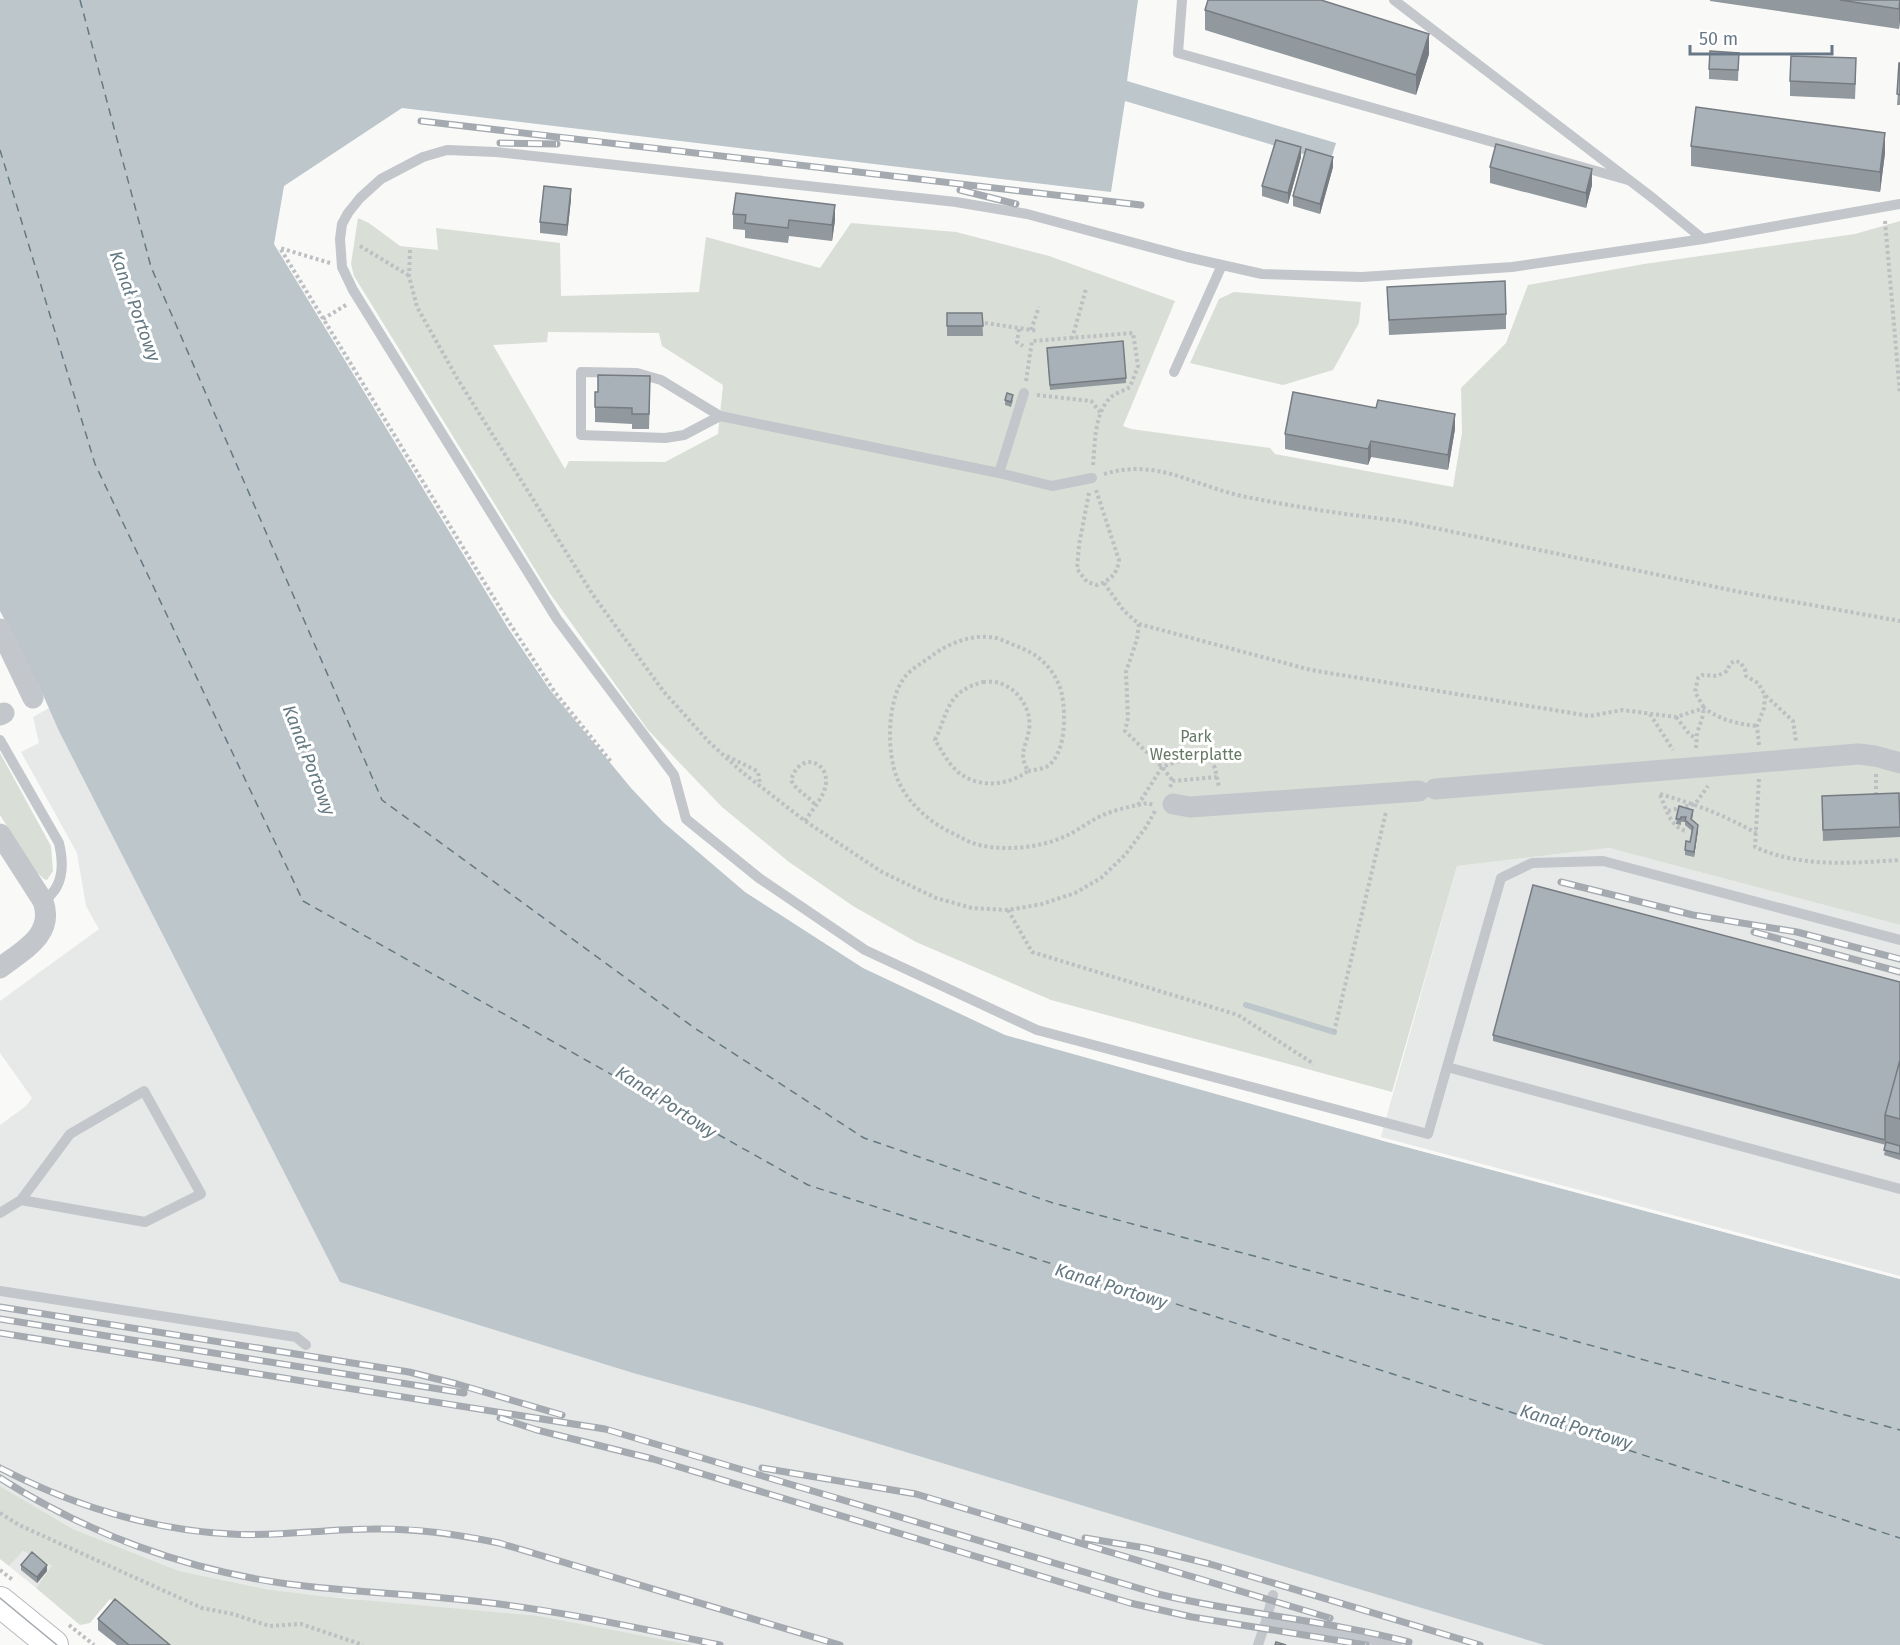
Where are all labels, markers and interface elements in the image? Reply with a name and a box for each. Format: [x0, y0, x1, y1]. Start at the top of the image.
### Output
scale bar [1690, 18, 1832, 56]
text: 50 m [1699, 28, 1738, 50]
water label: Kanał Portowy [105, 248, 166, 366]
water label: Kanał Portowy [278, 702, 341, 819]
park label: Park Westerplatte [1150, 727, 1242, 764]
water label: Kanał Portowy [611, 1061, 722, 1144]
water label: Kanał Portowy [1052, 1258, 1171, 1314]
water label: Kanał Portowy [1517, 1399, 1636, 1455]

